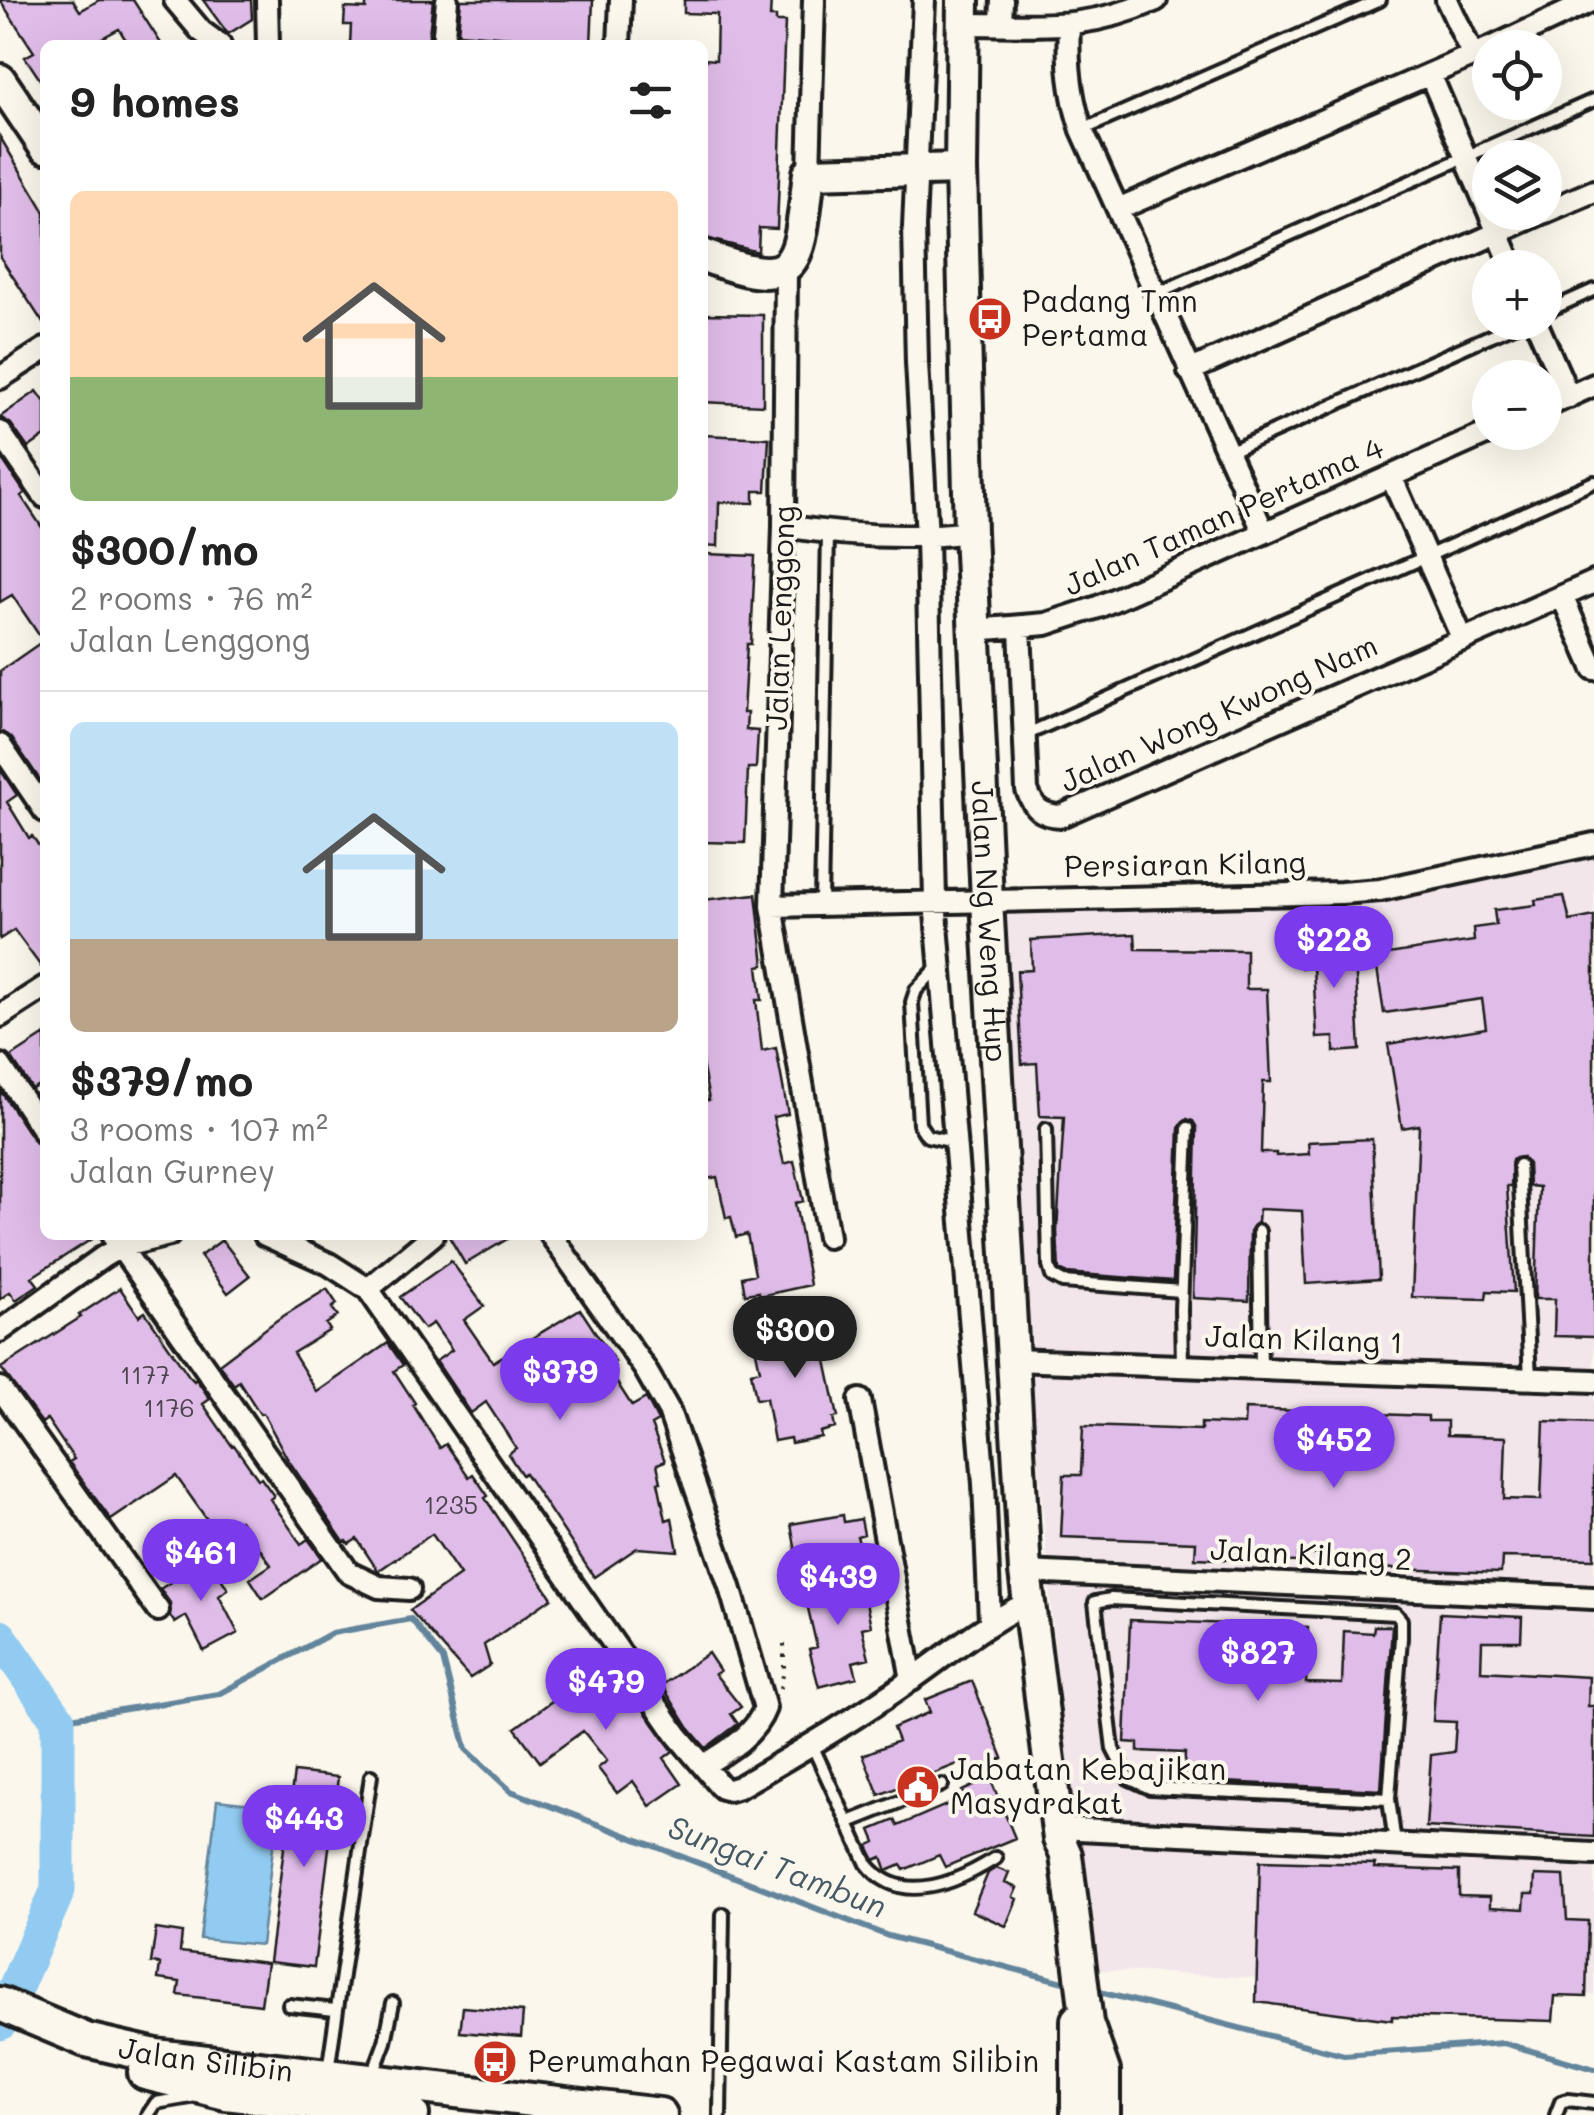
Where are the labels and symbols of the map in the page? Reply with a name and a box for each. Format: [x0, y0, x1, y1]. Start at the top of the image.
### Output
place label: Padang Tmn Pertama [1022, 280, 1198, 354]
bus stop icon: Padang Tmn Pertama [967, 296, 1013, 342]
street label: Jalan Taman Pertama 4 [1057, 426, 1389, 604]
street label: Jalan Lenggong [755, 505, 803, 731]
street label: Jalan Wong Kwong Nam [1053, 624, 1383, 800]
street label: Jalan Ng Weng Hup [964, 780, 1018, 1063]
street label: Persiaran Kilang [1064, 841, 1306, 885]
pin: $228 [1275, 906, 1393, 991]
pin: $300 [736, 1296, 854, 1381]
street label: Jalan Kilang 1 [1204, 1315, 1404, 1361]
pin: $379 [501, 1338, 619, 1423]
house number: 1177 [120, 1358, 170, 1390]
house number: 1176 [143, 1391, 195, 1423]
pin: $452 [1275, 1406, 1393, 1491]
house number: 1235 [424, 1488, 478, 1520]
pin: $461 [142, 1519, 260, 1604]
street label: Jalan Kilang 2 [1209, 1528, 1413, 1578]
pin: $439 [779, 1543, 897, 1628]
pin: $827 [1199, 1619, 1317, 1704]
pin: $479 [547, 1648, 665, 1733]
place label: Jabatan Kebajikan Masyarakat [950, 1748, 1226, 1822]
public building icon: Jabatan Kebajikan Masyarakat [895, 1764, 941, 1810]
pin: $443 [245, 1785, 363, 1870]
water label: Sungai Tambun [663, 1804, 893, 1926]
street label: Jalan Silibin [115, 2026, 295, 2090]
bus stop icon: Perumahan Pegawai Kastam Silibin [472, 2039, 518, 2085]
place label: Perumahan Pegawai Kastam Silibin [528, 2040, 1039, 2080]

